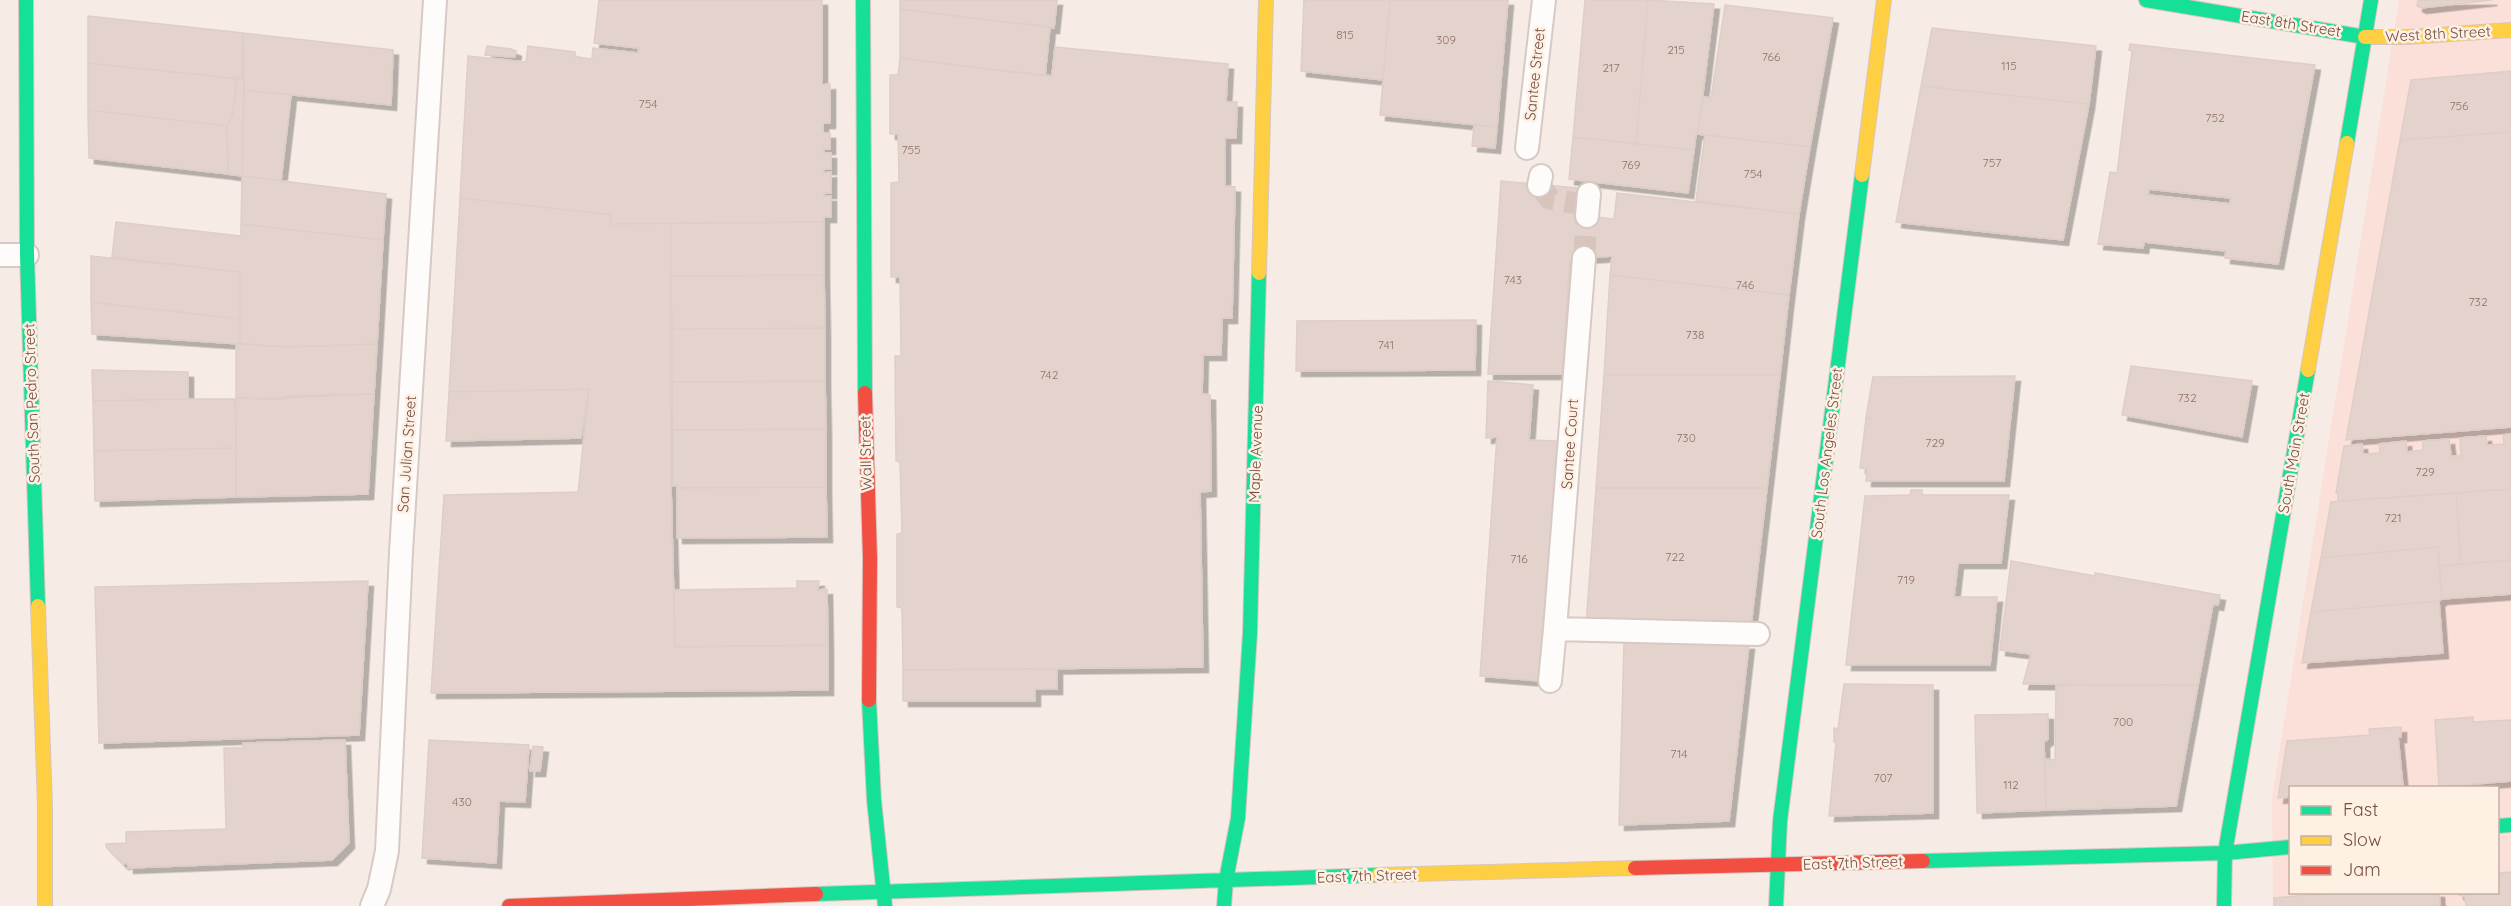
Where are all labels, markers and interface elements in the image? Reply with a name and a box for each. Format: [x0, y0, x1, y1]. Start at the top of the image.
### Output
street label: East 8th Street [2240, 6, 2342, 41]
street label: West 8th Street [2385, 21, 2491, 46]
house number: 815 [1336, 27, 1354, 42]
street label: Santee Street [1520, 27, 1549, 121]
house number: 309 [1436, 32, 1456, 47]
house number: 215 [1667, 42, 1685, 57]
house number: 766 [1762, 49, 1781, 64]
house number: 115 [2001, 58, 2017, 73]
house number: 217 [1602, 60, 1620, 75]
house number: 754 [638, 96, 658, 111]
house number: 756 [2449, 98, 2469, 113]
house number: 752 [2205, 110, 2225, 125]
house number: 755 [901, 142, 921, 157]
house number: 757 [1983, 155, 2001, 170]
house number: 769 [1622, 157, 1641, 172]
house number: 754 [1743, 166, 1763, 181]
house number: 743 [1504, 272, 1522, 287]
house number: 746 [1736, 277, 1755, 292]
house number: 732 [2468, 294, 2488, 309]
street label: South San Pedro Street [19, 323, 44, 483]
house number: 738 [1686, 327, 1704, 342]
house number: 741 [1378, 337, 1394, 352]
house number: 742 [1040, 367, 1059, 382]
street label: South Los Angeles Street [1807, 367, 1846, 539]
house number: 732 [2177, 390, 2197, 405]
street label: South Main Street [2274, 391, 2313, 515]
street label: San Julian Street [393, 395, 420, 513]
street label: Santee Court [1557, 398, 1582, 490]
street label: Maple Avenue [1244, 405, 1267, 503]
street label: Wall Street [855, 415, 876, 491]
house number: 730 [1676, 430, 1696, 445]
house number: 729 [1925, 435, 1945, 450]
house number: 729 [2415, 464, 2435, 479]
house number: 721 [2384, 510, 2402, 525]
house number: 722 [1665, 549, 1685, 564]
house number: 716 [1510, 551, 1528, 566]
house number: 719 [1897, 572, 1915, 587]
house number: 700 [2113, 714, 2133, 729]
house number: 714 [1670, 746, 1688, 761]
house number: 707 [1874, 770, 1892, 785]
house number: 112 [2003, 777, 2019, 792]
legend [2289, 786, 2499, 894]
house number: 430 [452, 794, 472, 809]
text: Fast [2343, 798, 2378, 821]
text: Slow [2343, 828, 2381, 851]
street label: East 7th Street [1803, 851, 1903, 874]
text: Jam [2343, 858, 2381, 881]
street label: East 7th Street [1317, 864, 1417, 887]

